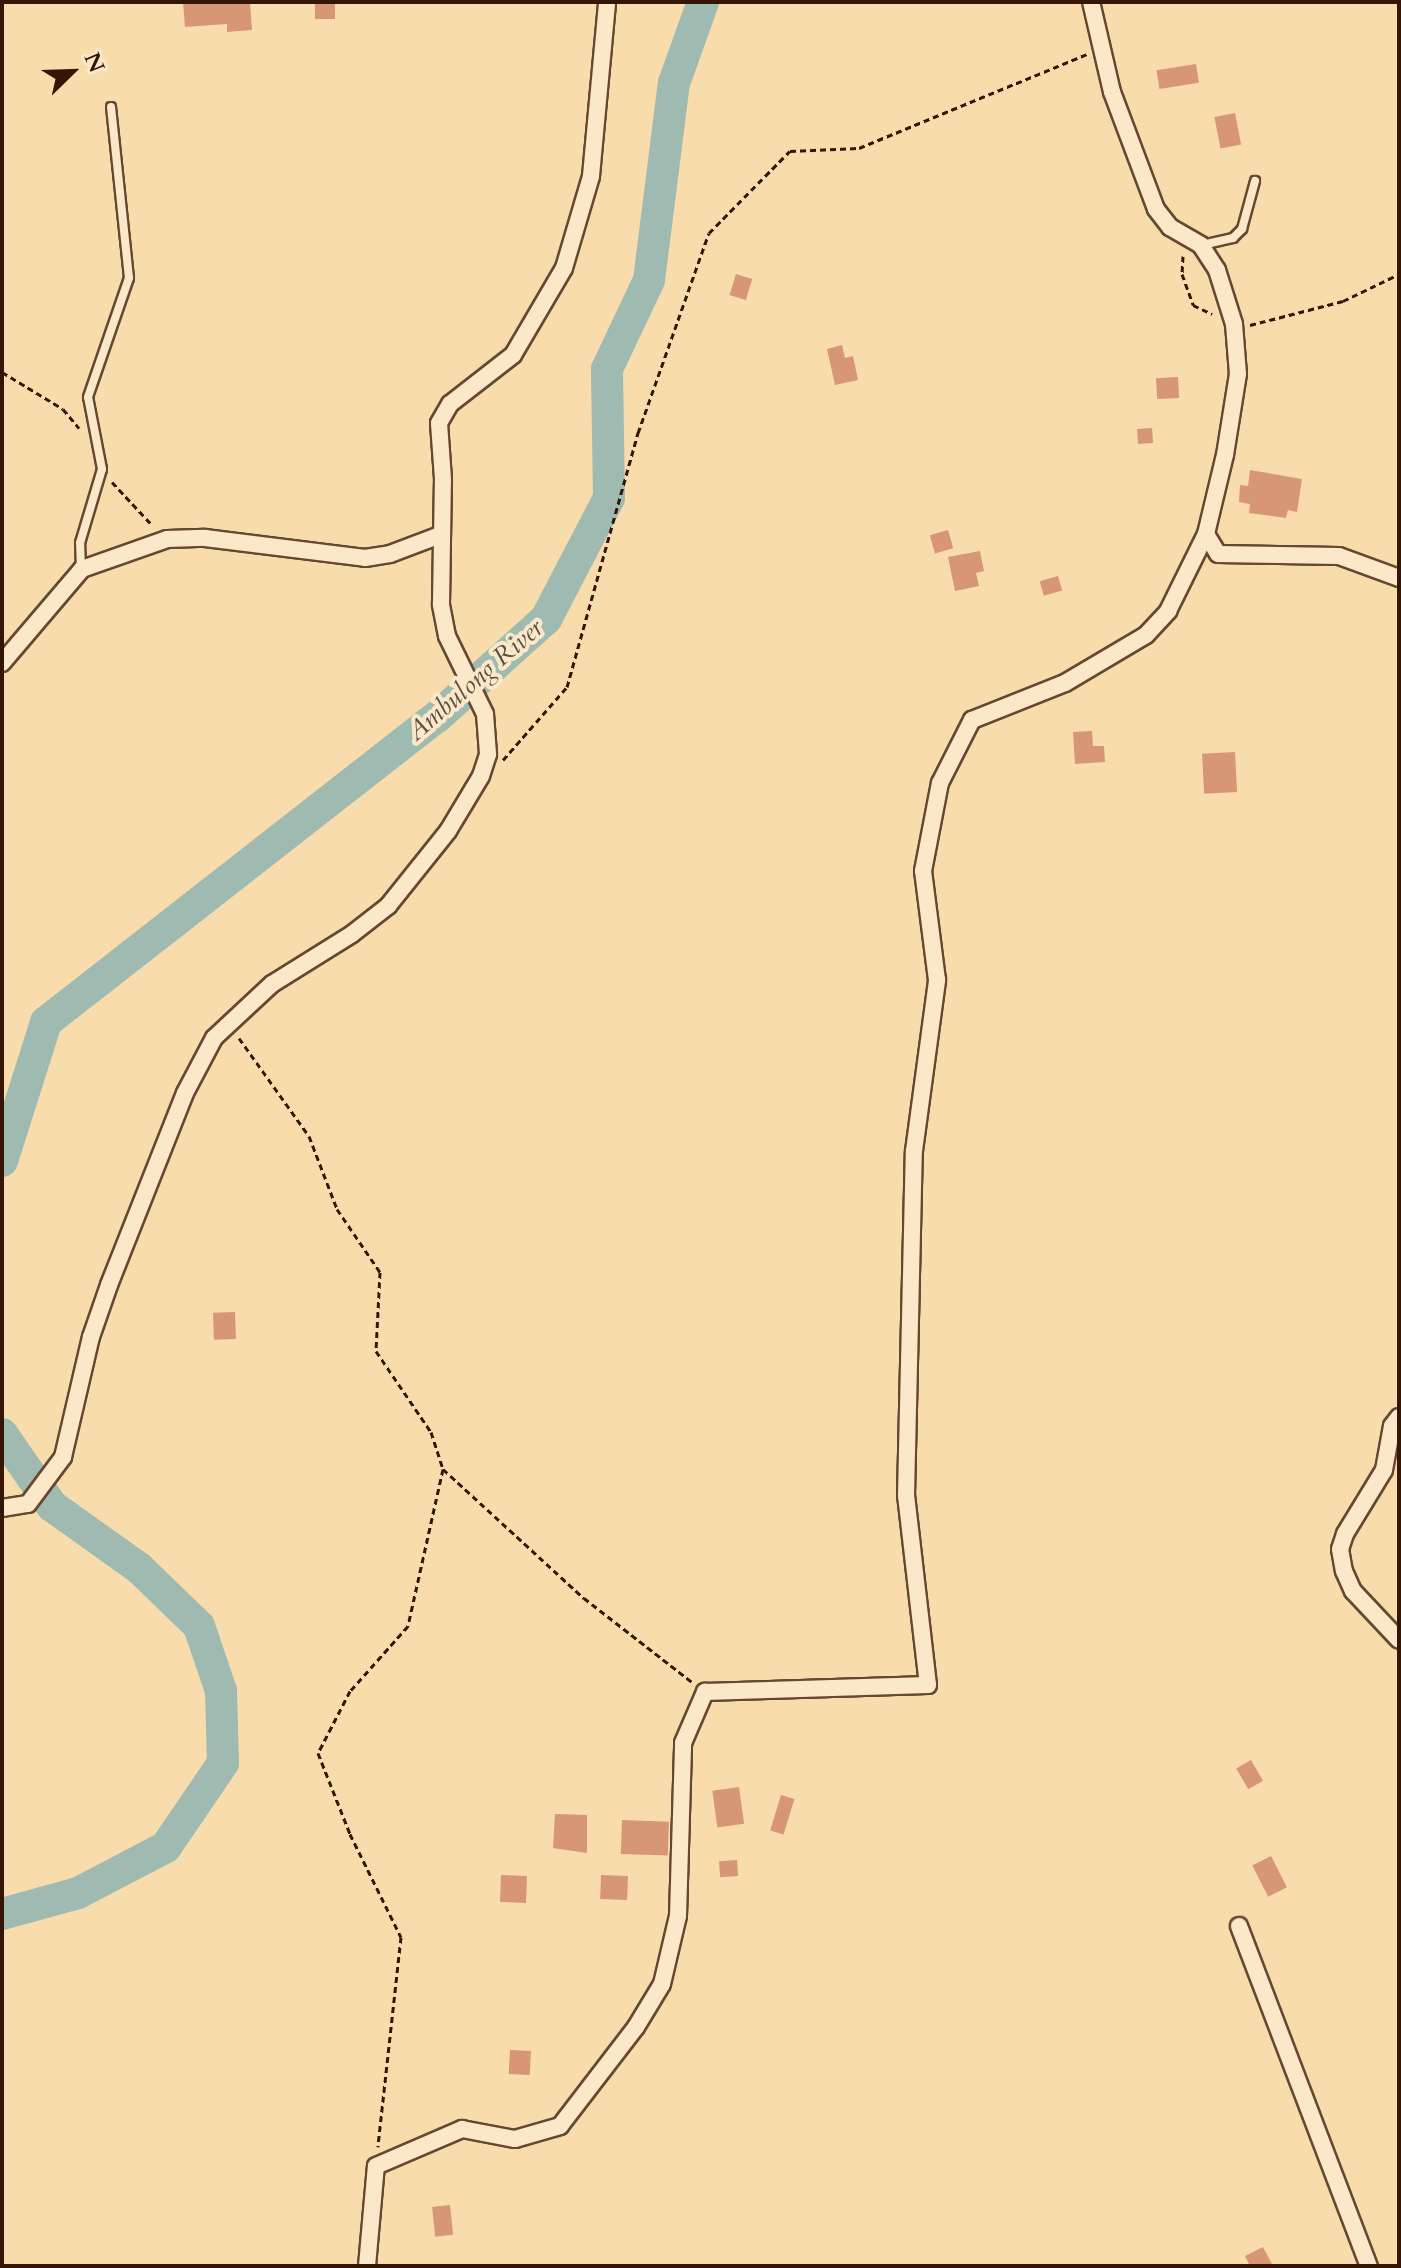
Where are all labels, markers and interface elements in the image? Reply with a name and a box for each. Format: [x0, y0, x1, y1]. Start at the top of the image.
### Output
north arrow [32, 32, 112, 112]
text: N [77, 48, 112, 77]
water label: Ambulong River [401, 612, 549, 748]

